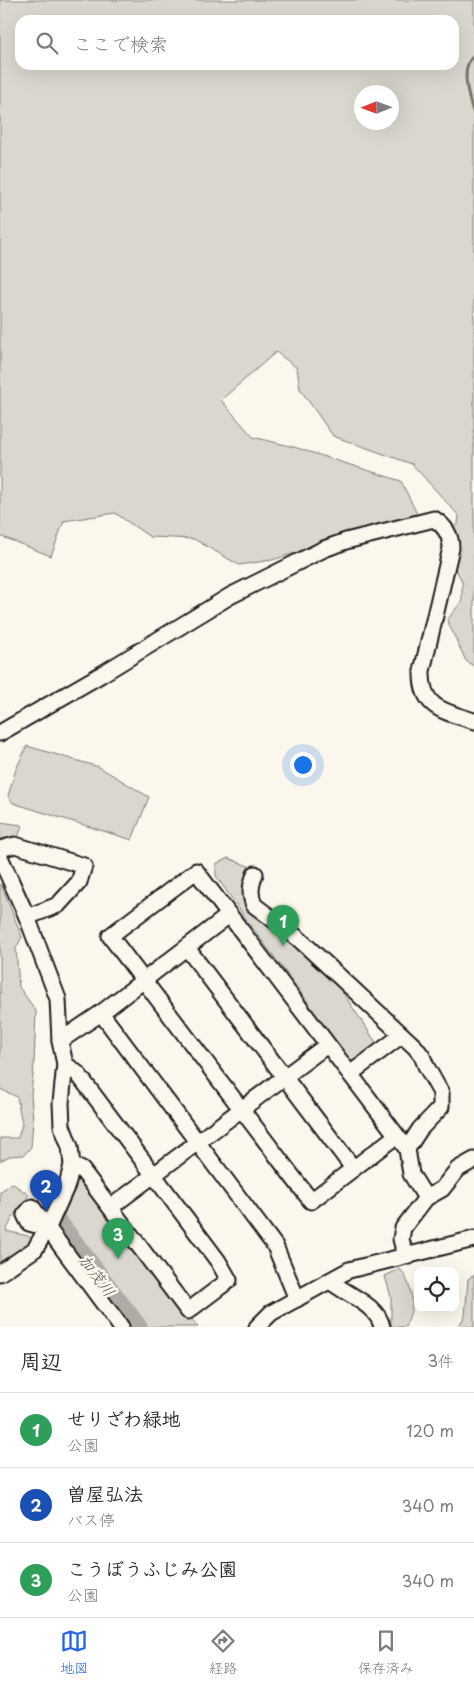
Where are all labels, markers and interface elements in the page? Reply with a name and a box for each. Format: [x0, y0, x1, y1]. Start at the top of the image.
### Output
search box [15, 15, 459, 70]
icon: search [33, 29, 61, 57]
text: ここで検索 [73, 29, 168, 57]
north arrow [354, 85, 399, 130]
your location [290, 752, 316, 778]
pin: 1 [267, 905, 299, 946]
pin: 2 [30, 1170, 62, 1211]
pin: 3 [102, 1218, 134, 1259]
water label: 加茂川 [74, 1249, 122, 1301]
map controls [414, 1267, 459, 1312]
button: locate [414, 1267, 459, 1312]
text: 周辺 [20, 1344, 62, 1376]
text: 3件 [427, 1348, 454, 1372]
text: せりざわ緑地 [67, 1404, 181, 1432]
text: 1 [32, 1418, 40, 1442]
text: 120 m [407, 1418, 454, 1442]
text: 公園 [67, 1432, 99, 1456]
text: 曽屋弘法 [67, 1479, 143, 1507]
text: 2 [30, 1493, 42, 1517]
text: 340 m [402, 1493, 454, 1517]
text: バス停 [67, 1507, 115, 1531]
text: こうぼうふじみ公園 [67, 1554, 237, 1582]
text: 3 [31, 1568, 41, 1592]
text: 340 m [402, 1568, 454, 1592]
text: 公園 [67, 1582, 99, 1606]
tab: 地図 [60, 1627, 88, 1678]
tab: 経路 [209, 1627, 237, 1678]
tab: 保存済み [358, 1627, 414, 1678]

